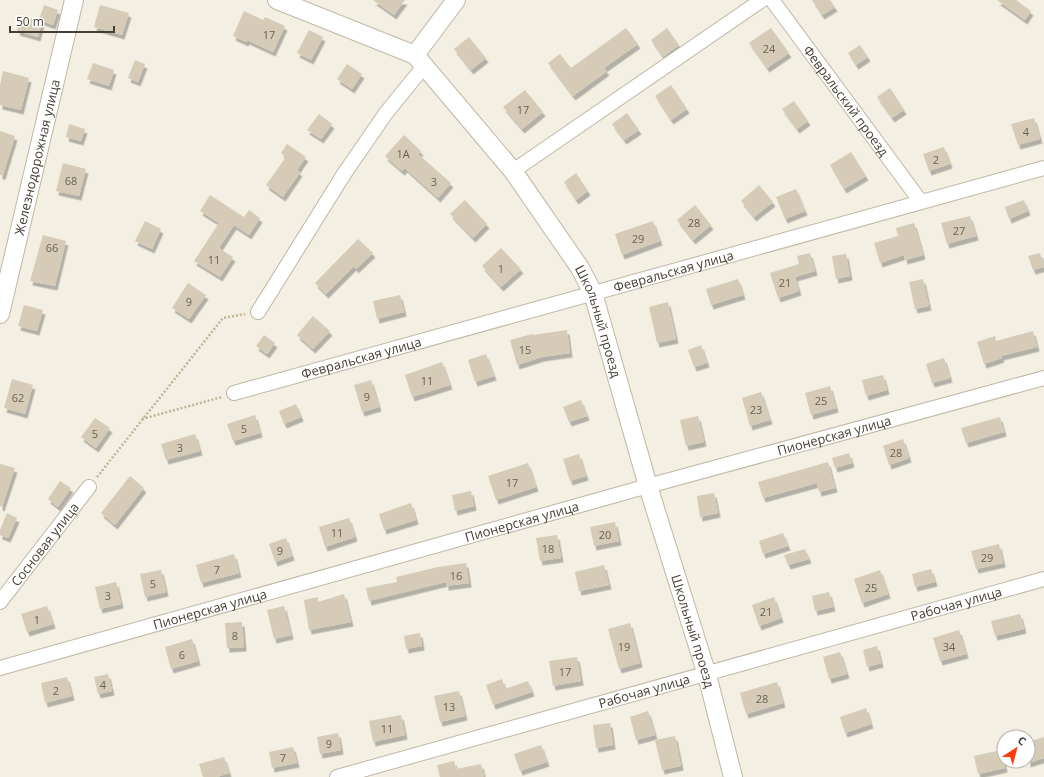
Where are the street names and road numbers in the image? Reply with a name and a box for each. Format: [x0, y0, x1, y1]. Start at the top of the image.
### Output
street label: Февральский проезд [799, 42, 893, 160]
street label: Железнодорожная улица [10, 77, 64, 237]
street label: Февральская улица [611, 246, 735, 296]
street label: Школьный проезд [571, 262, 626, 380]
street label: Февральская улица [299, 332, 423, 383]
street label: Пионерская улица [775, 411, 893, 459]
street label: Пионерская улица [463, 497, 581, 546]
street label: Сосновая улица [7, 499, 83, 590]
street label: Школьный проезд [667, 572, 719, 690]
street label: Рабочая улица [909, 582, 1004, 625]
street label: Пионерская улица [151, 585, 269, 634]
street label: Рабочая улица [597, 670, 692, 712]

